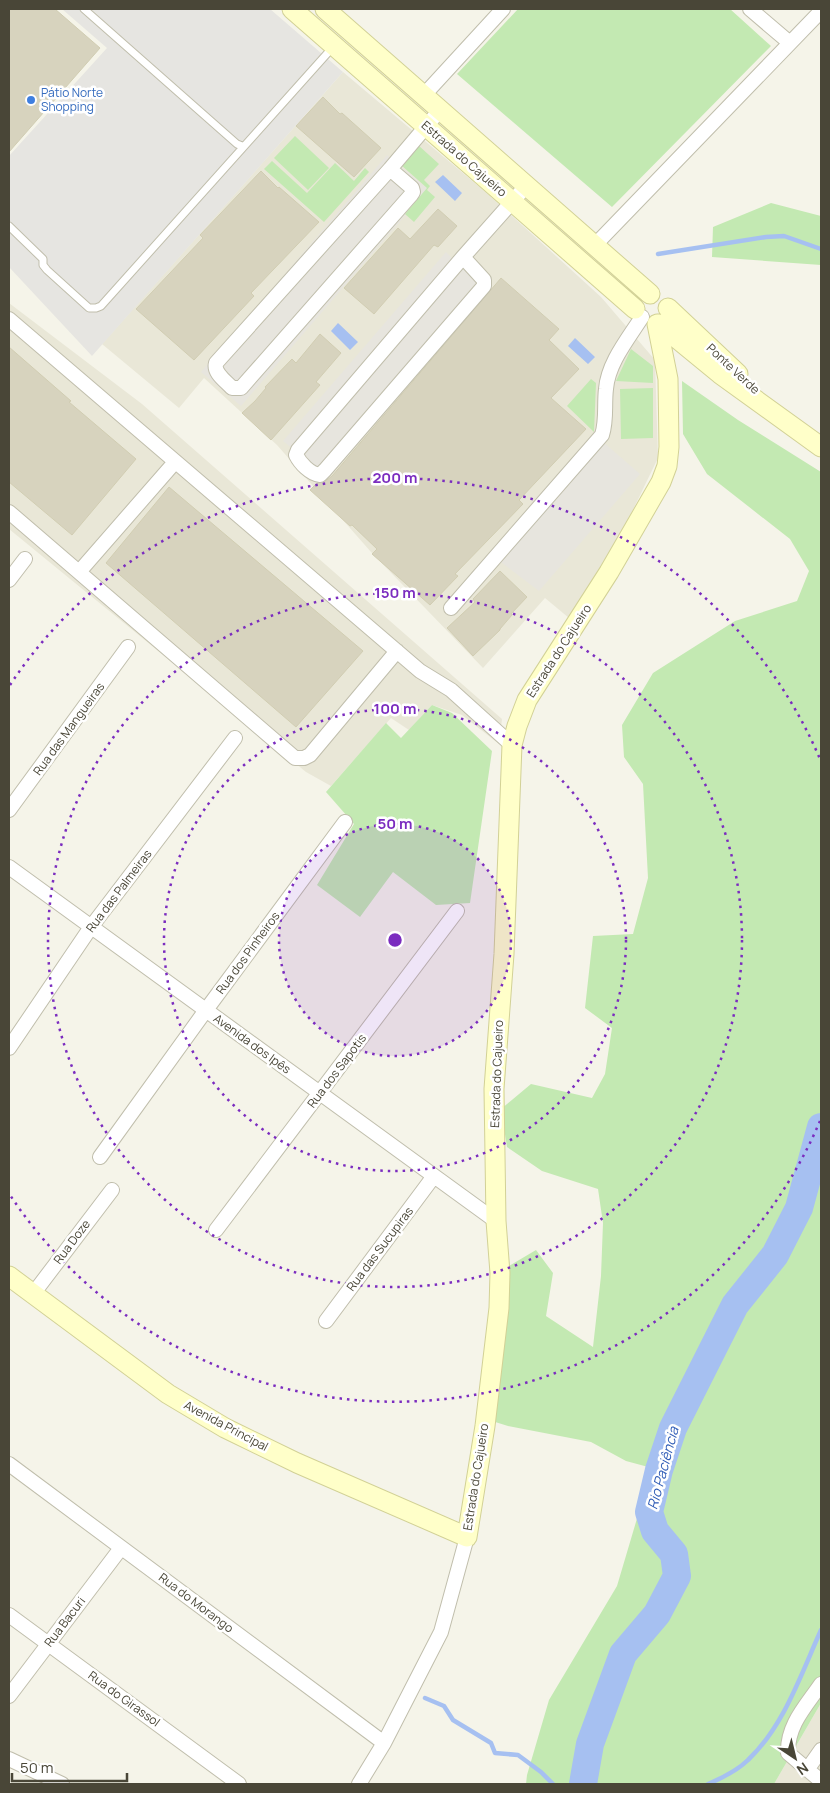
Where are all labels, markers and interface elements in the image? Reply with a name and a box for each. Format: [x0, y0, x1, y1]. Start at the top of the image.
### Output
place label: Pátio Norte Shopping [41, 84, 103, 115]
marker: Pátio Norte Shopping [25, 94, 37, 106]
street label: Estrada do Cajueiro [418, 117, 511, 200]
street label: Ponte Verde [703, 339, 764, 398]
text: 200 m [372, 467, 418, 488]
text: 150 m [374, 582, 416, 603]
street label: Estrada do Cajueiro [522, 601, 595, 701]
street label: Rua das Mangueiras [29, 679, 108, 779]
text: 100 m [374, 698, 416, 719]
text: 50 m [377, 813, 413, 834]
street label: Rua das Palmeiras [82, 846, 155, 936]
street label: Rua dos Pinheiros [212, 908, 283, 997]
centre of rings [386, 931, 404, 949]
street label: Avenida dos Ipês [210, 1010, 295, 1078]
street label: Estrada do Cajueiro [486, 1020, 507, 1128]
street label: Rua dos Sapotis [303, 1030, 370, 1111]
street label: Rua das Sucupiras [342, 1203, 417, 1294]
street label: Rua Doze [49, 1216, 94, 1267]
street label: Avenida Principal [181, 1396, 271, 1455]
street label: Estrada do Cajueiro [459, 1422, 492, 1532]
water label: Rio Paciência [642, 1423, 683, 1511]
street label: Rua do Morango [155, 1569, 237, 1636]
street label: Rua Bacuri [40, 1593, 89, 1650]
street label: Rua do Girassol [85, 1667, 164, 1730]
north arrow [770, 1733, 820, 1783]
scale bar [12, 1750, 128, 1782]
text: 50 m [20, 1757, 54, 1778]
text: N [793, 1758, 812, 1780]

